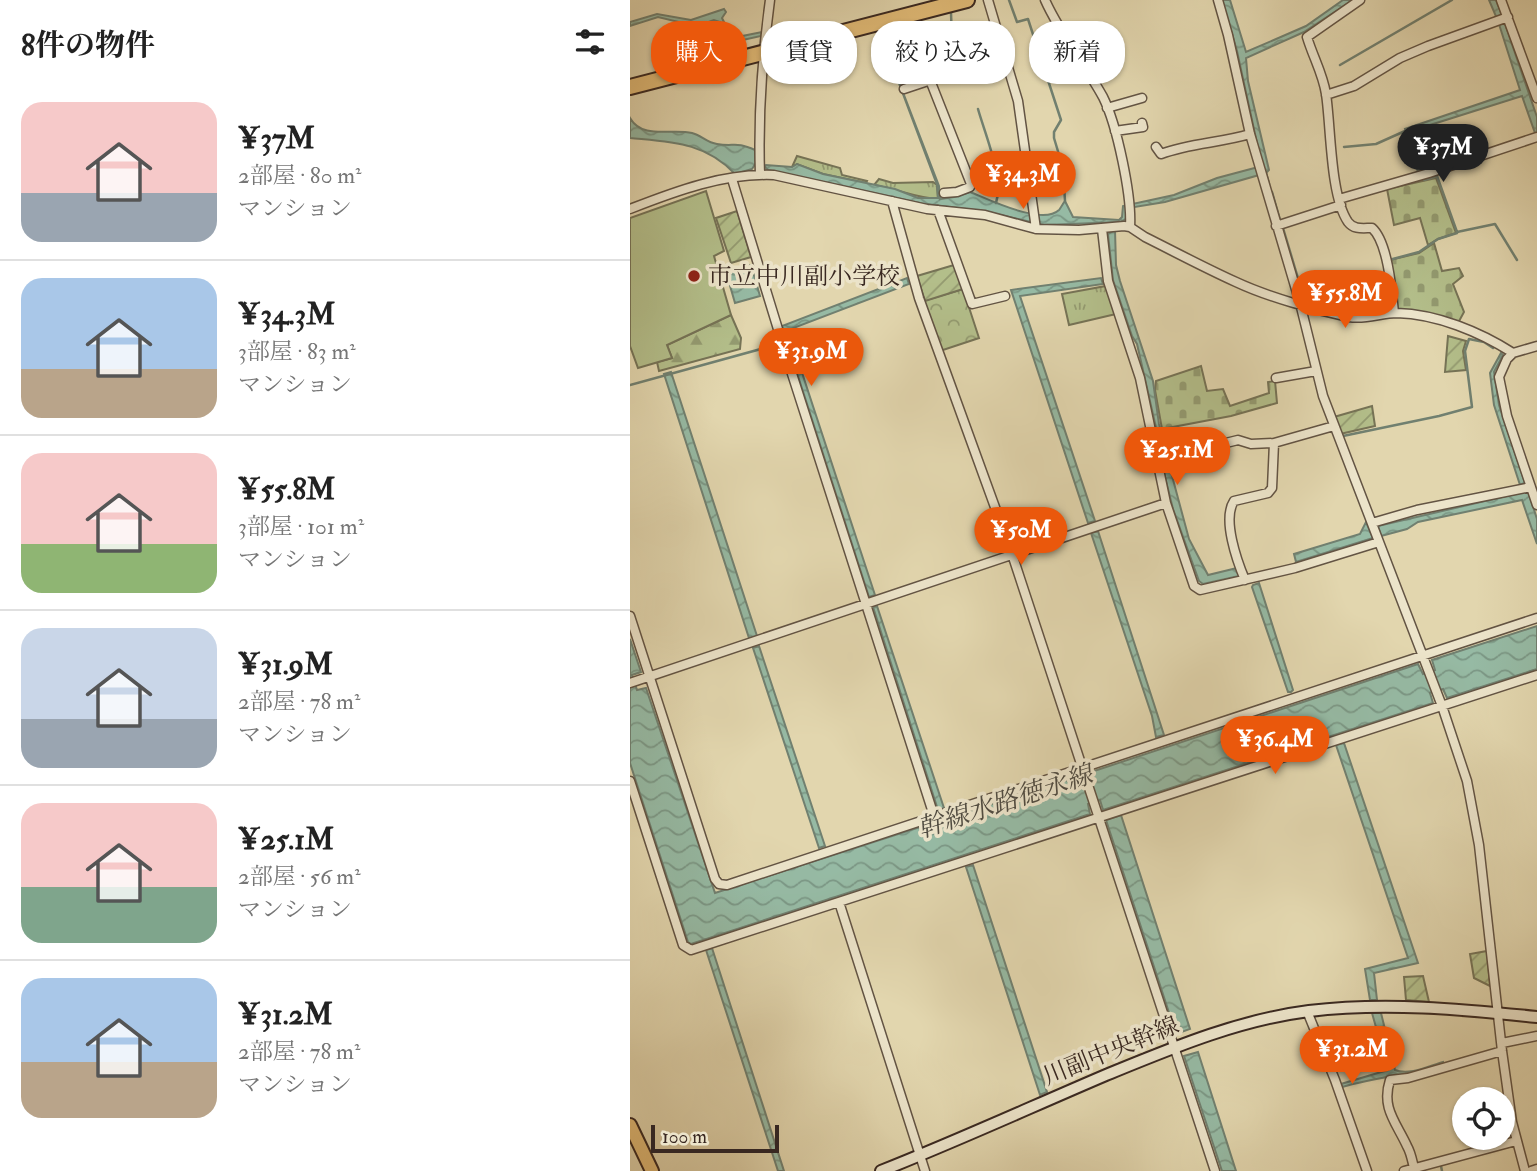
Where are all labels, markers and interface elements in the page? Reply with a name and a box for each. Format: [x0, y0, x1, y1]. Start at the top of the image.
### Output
chip: 購入 [651, 21, 747, 84]
chip: 賃貸 [761, 21, 857, 84]
chip: 絞り込み [871, 21, 1015, 84]
chip: 新着 [1029, 21, 1125, 84]
icon: filters [571, 23, 609, 61]
text: 8件の物件 [21, 27, 155, 64]
text: ¥37M [238, 120, 315, 157]
pin: ¥37M [1402, 124, 1484, 184]
icon: home [77, 130, 161, 214]
text: ¥37M [1414, 132, 1472, 161]
pin: ¥34.3M [966, 152, 1080, 211]
text: ¥34.3M [986, 159, 1060, 188]
text: 2部屋 · 80 m² [238, 161, 362, 190]
text: マンション [238, 194, 352, 223]
place label: 市立中川副小学校 [708, 261, 900, 292]
marker: 市立中川副小学校 [686, 268, 702, 284]
pin: ¥55.8M [1288, 270, 1402, 330]
text: ¥55.8M [1308, 278, 1382, 307]
text: ¥34.3M [238, 296, 335, 333]
icon: home [77, 306, 161, 390]
pin: ¥31.9M [754, 328, 868, 388]
text: ¥31.9M [775, 336, 847, 365]
text: 3部屋 · 83 m² [238, 337, 356, 366]
text: マンション [238, 370, 352, 399]
pin: ¥25.1M [1120, 428, 1234, 487]
text: ¥25.1M [1140, 435, 1214, 464]
text: ¥55.8M [238, 471, 335, 508]
icon: home [77, 481, 161, 565]
pin: ¥50M [980, 508, 1062, 567]
text: 3部屋 · 101 m² [238, 512, 364, 541]
text: ¥50M [990, 515, 1052, 544]
text: マンション [238, 545, 352, 574]
text: ¥31.9M [238, 646, 333, 683]
icon: home [77, 656, 161, 740]
text: 2部屋 · 78 m² [238, 687, 360, 716]
pin: ¥36.4M [1218, 716, 1332, 776]
text: マンション [238, 720, 352, 749]
text: ¥36.4M [1236, 724, 1314, 753]
water label: 幹線水路徳永線 [914, 758, 1099, 845]
text: ¥25.1M [238, 821, 334, 858]
icon: home [77, 831, 161, 915]
text: 2部屋 · 56 m² [238, 862, 361, 891]
text: マンション [238, 895, 352, 924]
text: ¥31.2M [238, 996, 333, 1033]
icon: home [77, 1006, 161, 1090]
street label: 川副中央幹線 [1038, 1010, 1184, 1092]
pin: ¥31.2M [1295, 1026, 1409, 1086]
text: ¥31.2M [1316, 1034, 1388, 1063]
text: 2部屋 · 78 m² [238, 1037, 360, 1066]
text: マンション [238, 1070, 352, 1099]
map controls [1452, 1087, 1515, 1150]
button: locate [1452, 1087, 1515, 1150]
scale bar [651, 1122, 779, 1154]
text: 100 m [662, 1125, 707, 1149]

